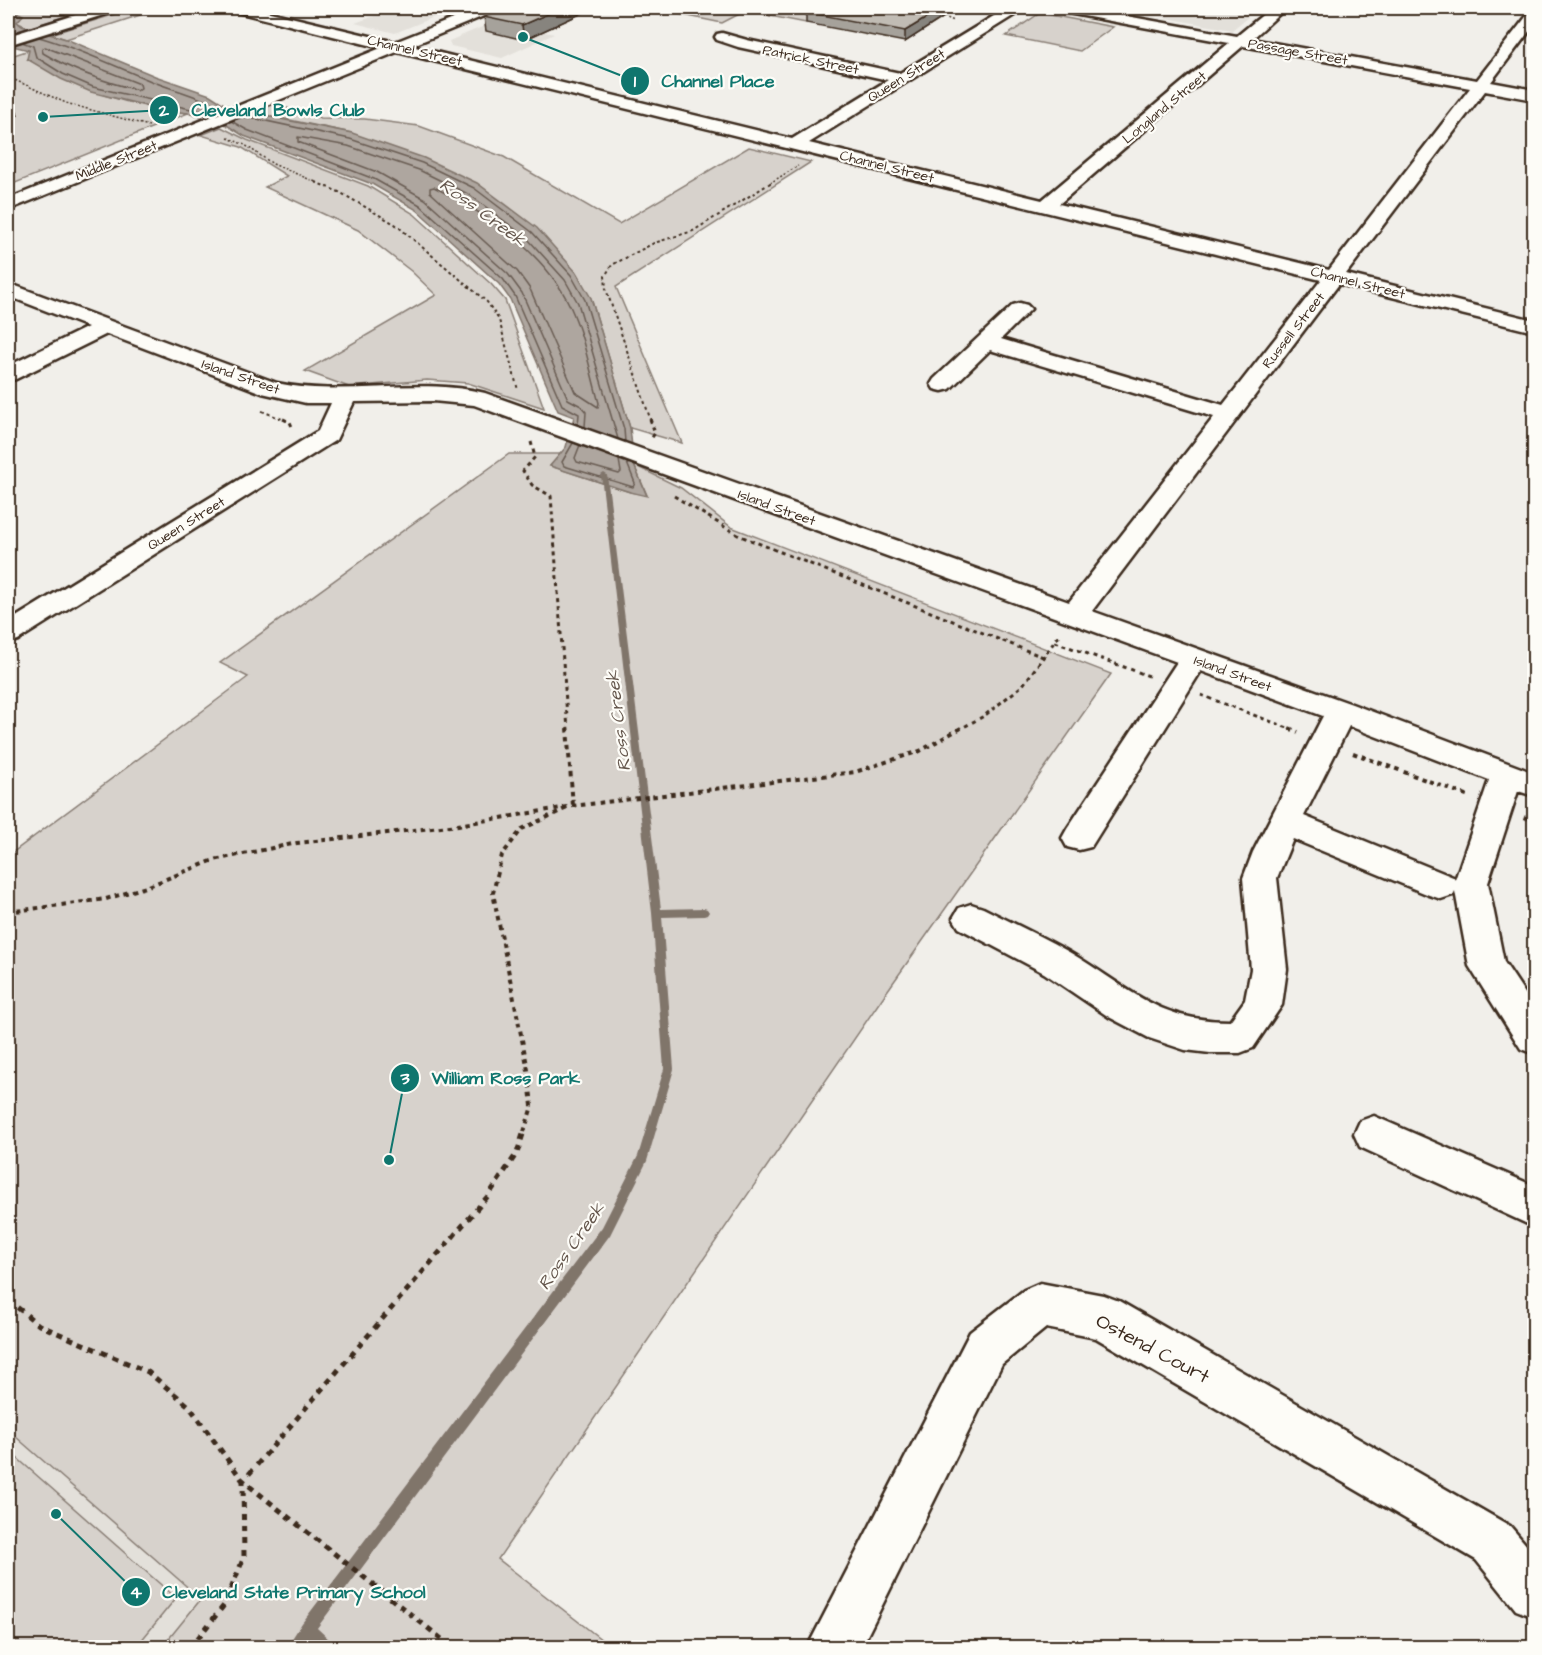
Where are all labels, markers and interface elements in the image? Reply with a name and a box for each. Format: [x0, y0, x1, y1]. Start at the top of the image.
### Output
street label: Channel Street [365, 30, 464, 72]
street label: Passage Street [1246, 33, 1350, 71]
street label: Patrick Street [761, 40, 861, 80]
street label: Queen Street [864, 44, 949, 108]
callout: Channel Place [620, 63, 787, 99]
street label: Longland Street [1118, 66, 1211, 149]
text: 1 [634, 69, 637, 94]
text: Channel Place [661, 69, 775, 94]
callout: Cleveland Bowls Club [149, 92, 376, 128]
text: 2 [158, 98, 170, 123]
text: Cleveland Bowls Club [191, 98, 365, 123]
street label: Middle Street [72, 135, 161, 186]
street label: Channel Street [837, 146, 936, 188]
water label: Ross Creek [434, 172, 532, 253]
street label: Channel Street [1308, 262, 1407, 304]
street label: Russell Street [1258, 288, 1330, 373]
street label: Island Street [199, 354, 283, 400]
street label: Island Street [735, 485, 819, 531]
street label: Queen Street [144, 492, 229, 556]
street label: Island Street [1191, 651, 1275, 697]
water label: Ross Creek [600, 668, 637, 773]
callout: William Ross Park [390, 1060, 592, 1096]
text: 3 [399, 1066, 410, 1091]
text: William Ross Park [431, 1066, 581, 1091]
water label: Ross Creek [532, 1197, 611, 1295]
street label: Ostend Court [1091, 1307, 1214, 1391]
callout: Cleveland State Primary School [121, 1574, 438, 1610]
text: 4 [130, 1580, 143, 1605]
text: Cleveland State Primary School [162, 1580, 426, 1606]

